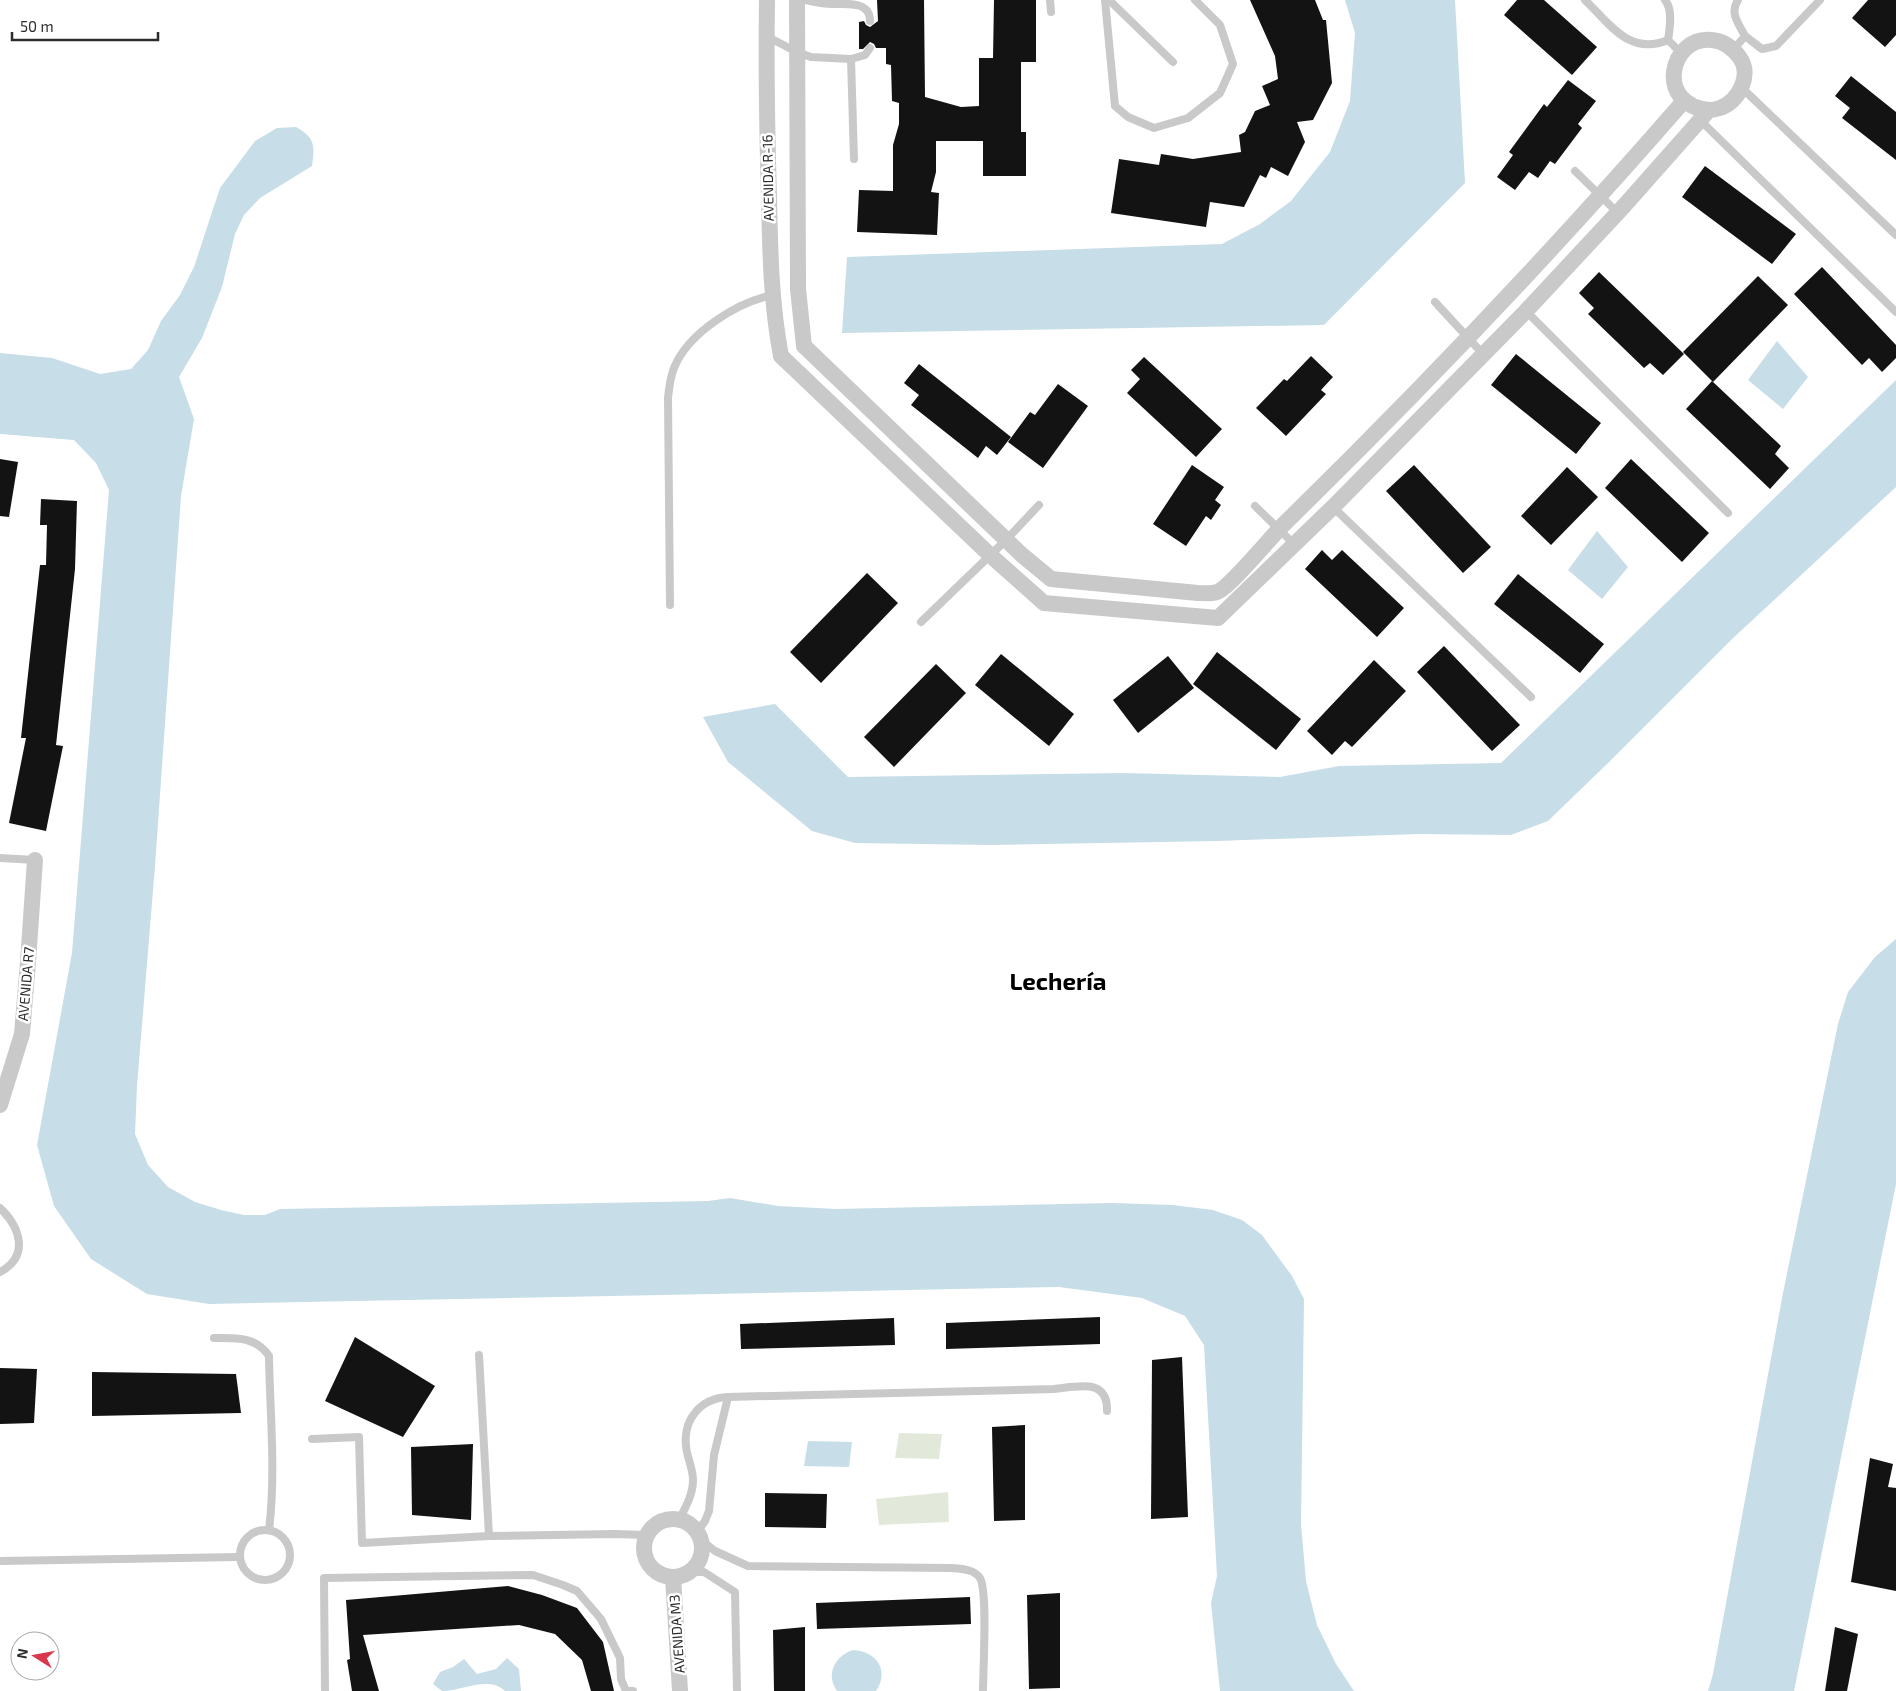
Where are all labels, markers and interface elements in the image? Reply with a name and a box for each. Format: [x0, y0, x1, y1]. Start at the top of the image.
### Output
scale bar [12, 10, 159, 42]
text: 50 m [20, 17, 54, 35]
street label: AVENIDA R-16 [758, 134, 777, 222]
street label: AVENIDA R7 [14, 946, 37, 1022]
district label: Lechería [1009, 966, 1107, 995]
street label: AVENIDA M3 [665, 1594, 688, 1674]
north arrow [10, 1631, 60, 1681]
text: N [12, 1647, 31, 1660]

